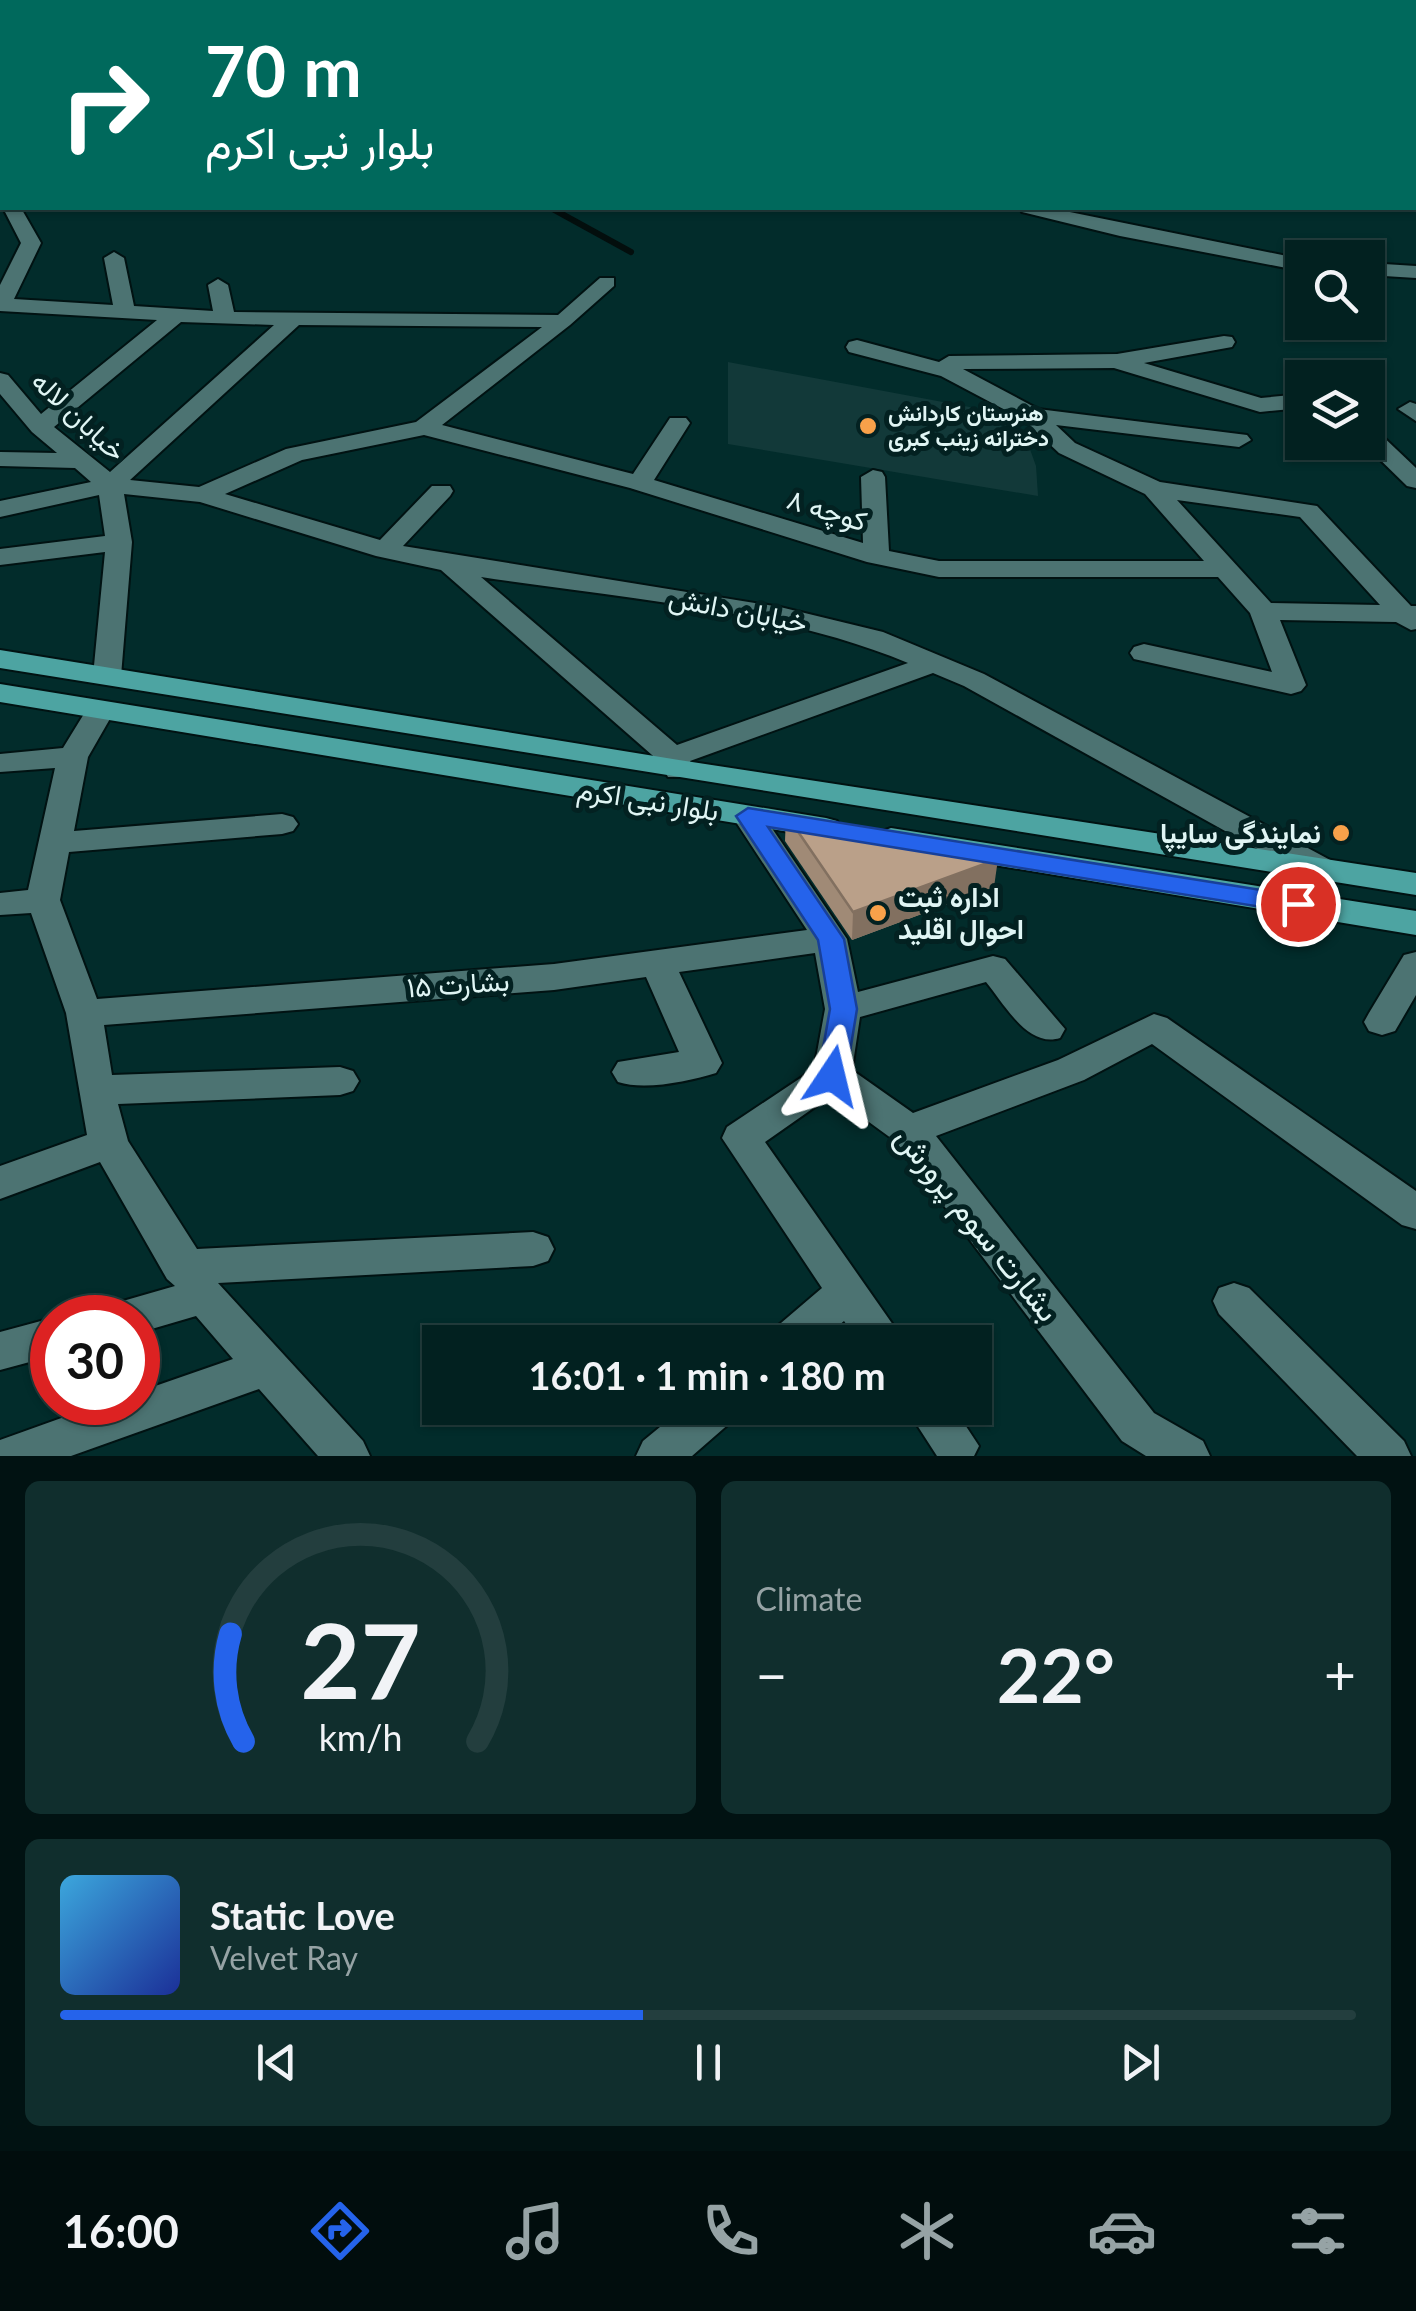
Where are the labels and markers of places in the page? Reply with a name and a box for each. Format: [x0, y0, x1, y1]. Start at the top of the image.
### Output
place label: هنرستان کاردانش دخترانه زینب کبری [888, 399, 1049, 452]
marker: هنرستان کاردانش دخترانه زینب کبری [857, 415, 879, 437]
place label: نمایندگی سایپا [1160, 815, 1321, 853]
marker: نمایندگی سایپا [1330, 822, 1352, 844]
pin [1256, 862, 1341, 947]
place label: اداره ثبت احوال اقلید [898, 879, 1024, 947]
marker: اداره ثبت احوال اقلید [867, 902, 889, 924]

